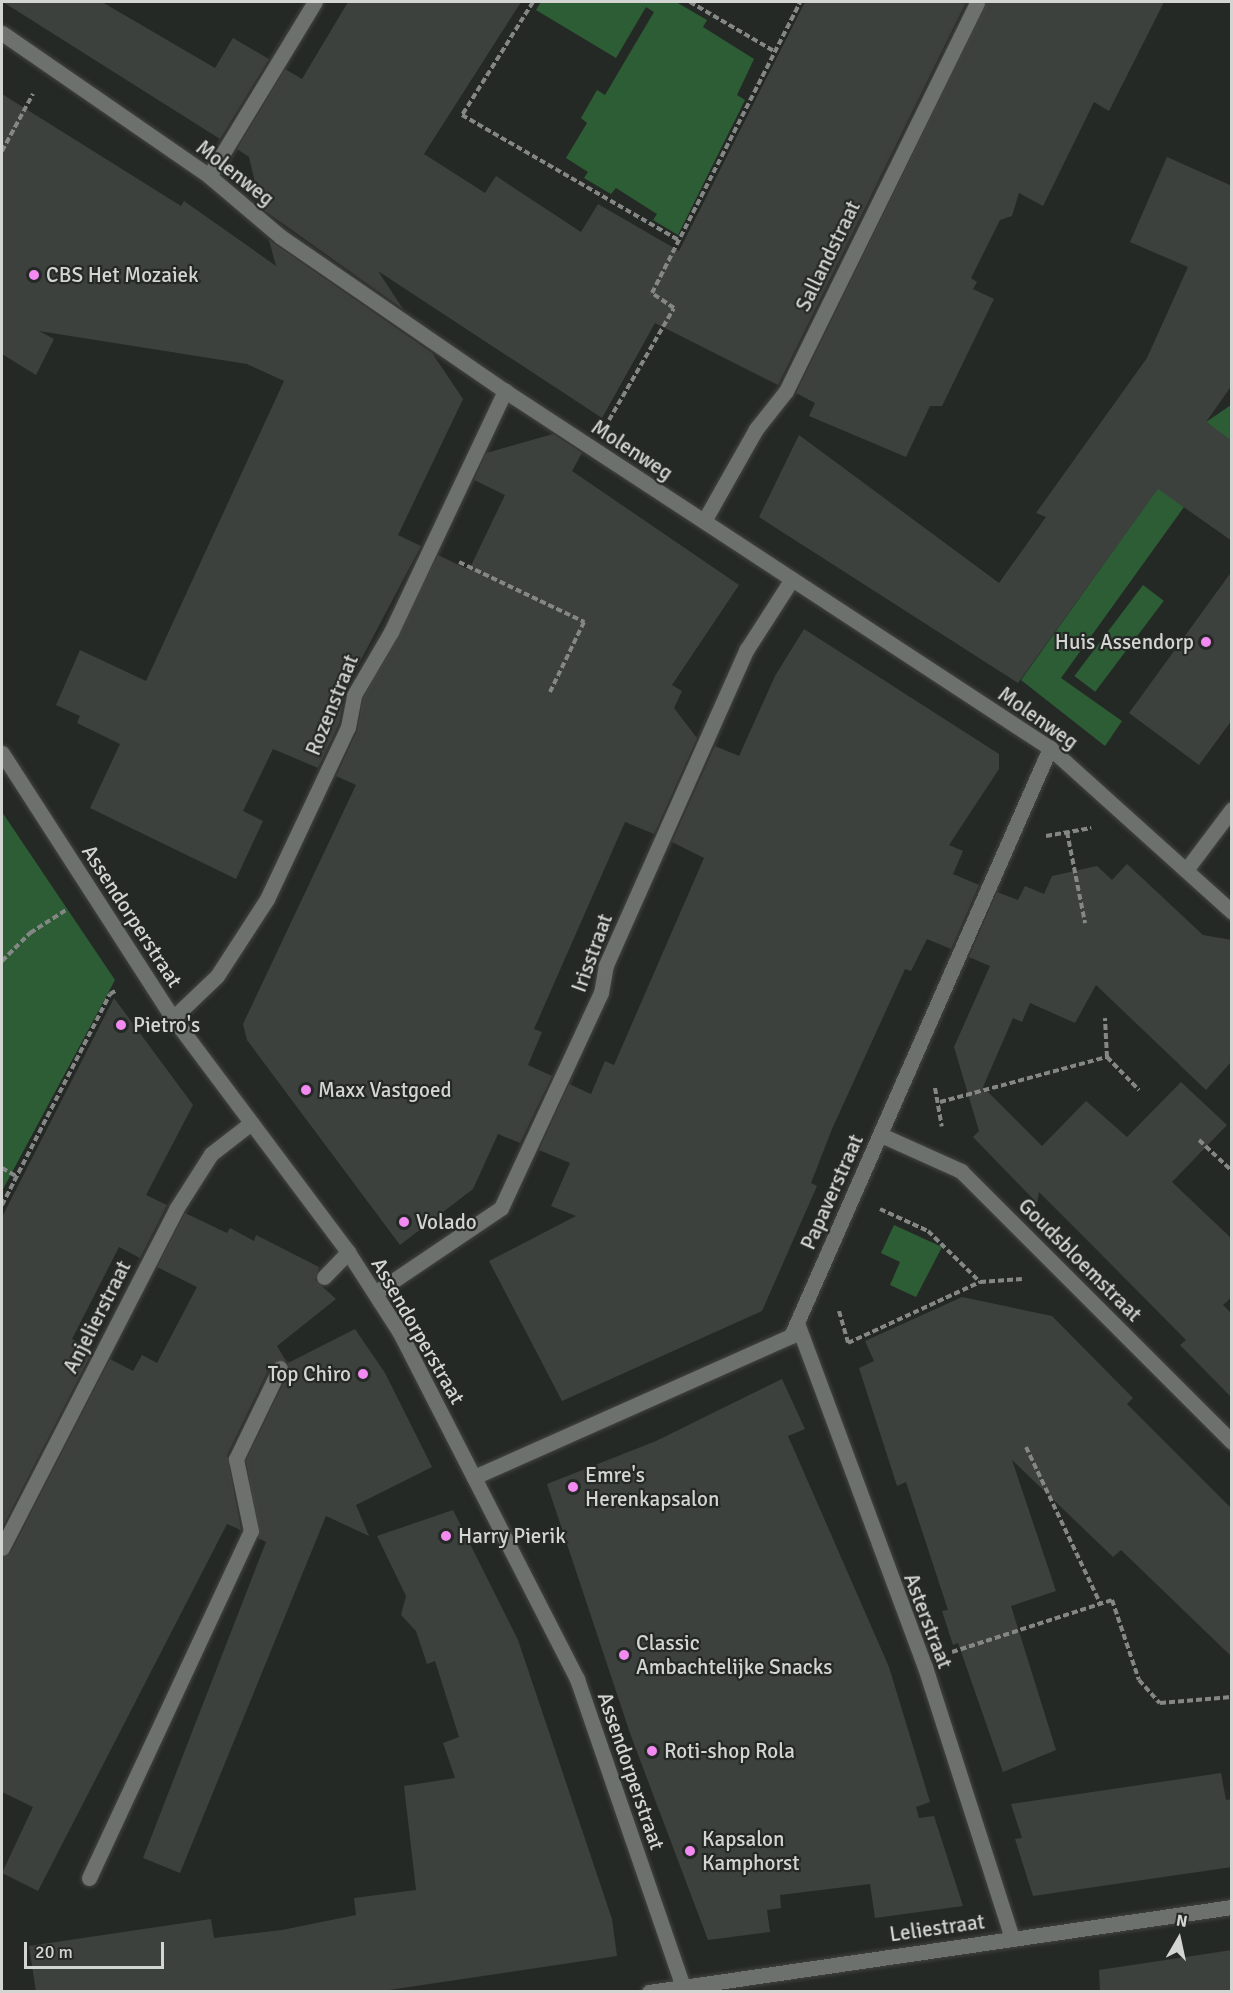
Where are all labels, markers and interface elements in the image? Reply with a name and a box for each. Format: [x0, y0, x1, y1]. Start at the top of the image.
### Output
street label: Molenweg [191, 135, 279, 211]
street label: Sallandstraat [790, 196, 866, 316]
place label: CBS Het Mozaiek [46, 262, 199, 288]
marker: CBS Het Mozaiek [27, 268, 41, 282]
street label: Molenweg [587, 414, 677, 486]
place label: Huis Assendorp [1055, 629, 1194, 655]
marker: Huis Assendorp [1199, 635, 1213, 649]
street label: Rozenstraat [300, 651, 364, 759]
street label: Molenweg [993, 681, 1083, 755]
street label: Assendorperstraat [77, 840, 187, 992]
street label: Irisstraat [566, 910, 618, 996]
place label: Pietro's [133, 1012, 200, 1038]
marker: Pietro's [114, 1018, 128, 1032]
place label: Maxx Vastgoed [318, 1077, 452, 1103]
marker: Maxx Vastgoed [299, 1083, 313, 1097]
street label: Papaverstraat [795, 1130, 869, 1254]
street label: Goudsbloemstraat [1013, 1193, 1147, 1327]
place label: Volado [416, 1209, 477, 1235]
marker: Volado [397, 1215, 411, 1229]
street label: Assendorperstraat [366, 1253, 470, 1409]
street label: Anjelierstraat [58, 1256, 136, 1378]
place label: Top Chiro [268, 1361, 351, 1387]
marker: Top Chiro [356, 1367, 370, 1381]
place label: Emre's Herenkapsalon [585, 1462, 719, 1512]
marker: Emre's Herenkapsalon [566, 1480, 580, 1494]
place label: Harry Pierik [458, 1523, 566, 1549]
marker: Harry Pierik [439, 1529, 453, 1543]
street label: Asterstraat [898, 1570, 958, 1672]
place label: Classic Ambachtelijke Snacks [636, 1630, 832, 1680]
marker: Classic Ambachtelijke Snacks [617, 1648, 631, 1662]
street label: Assendorperstraat [592, 1689, 670, 1853]
place label: Roti-shop Rola [664, 1738, 795, 1764]
marker: Roti-shop Rola [645, 1744, 659, 1758]
place label: Kapsalon Kamphorst [702, 1826, 800, 1876]
marker: Kapsalon Kamphorst [683, 1844, 697, 1858]
street label: Leliestraat [888, 1909, 986, 1947]
north arrow [1149, 1909, 1209, 1969]
text: N [1175, 1910, 1189, 1932]
scale bar [27, 1930, 166, 1968]
text: 20 m [35, 1941, 73, 1963]

